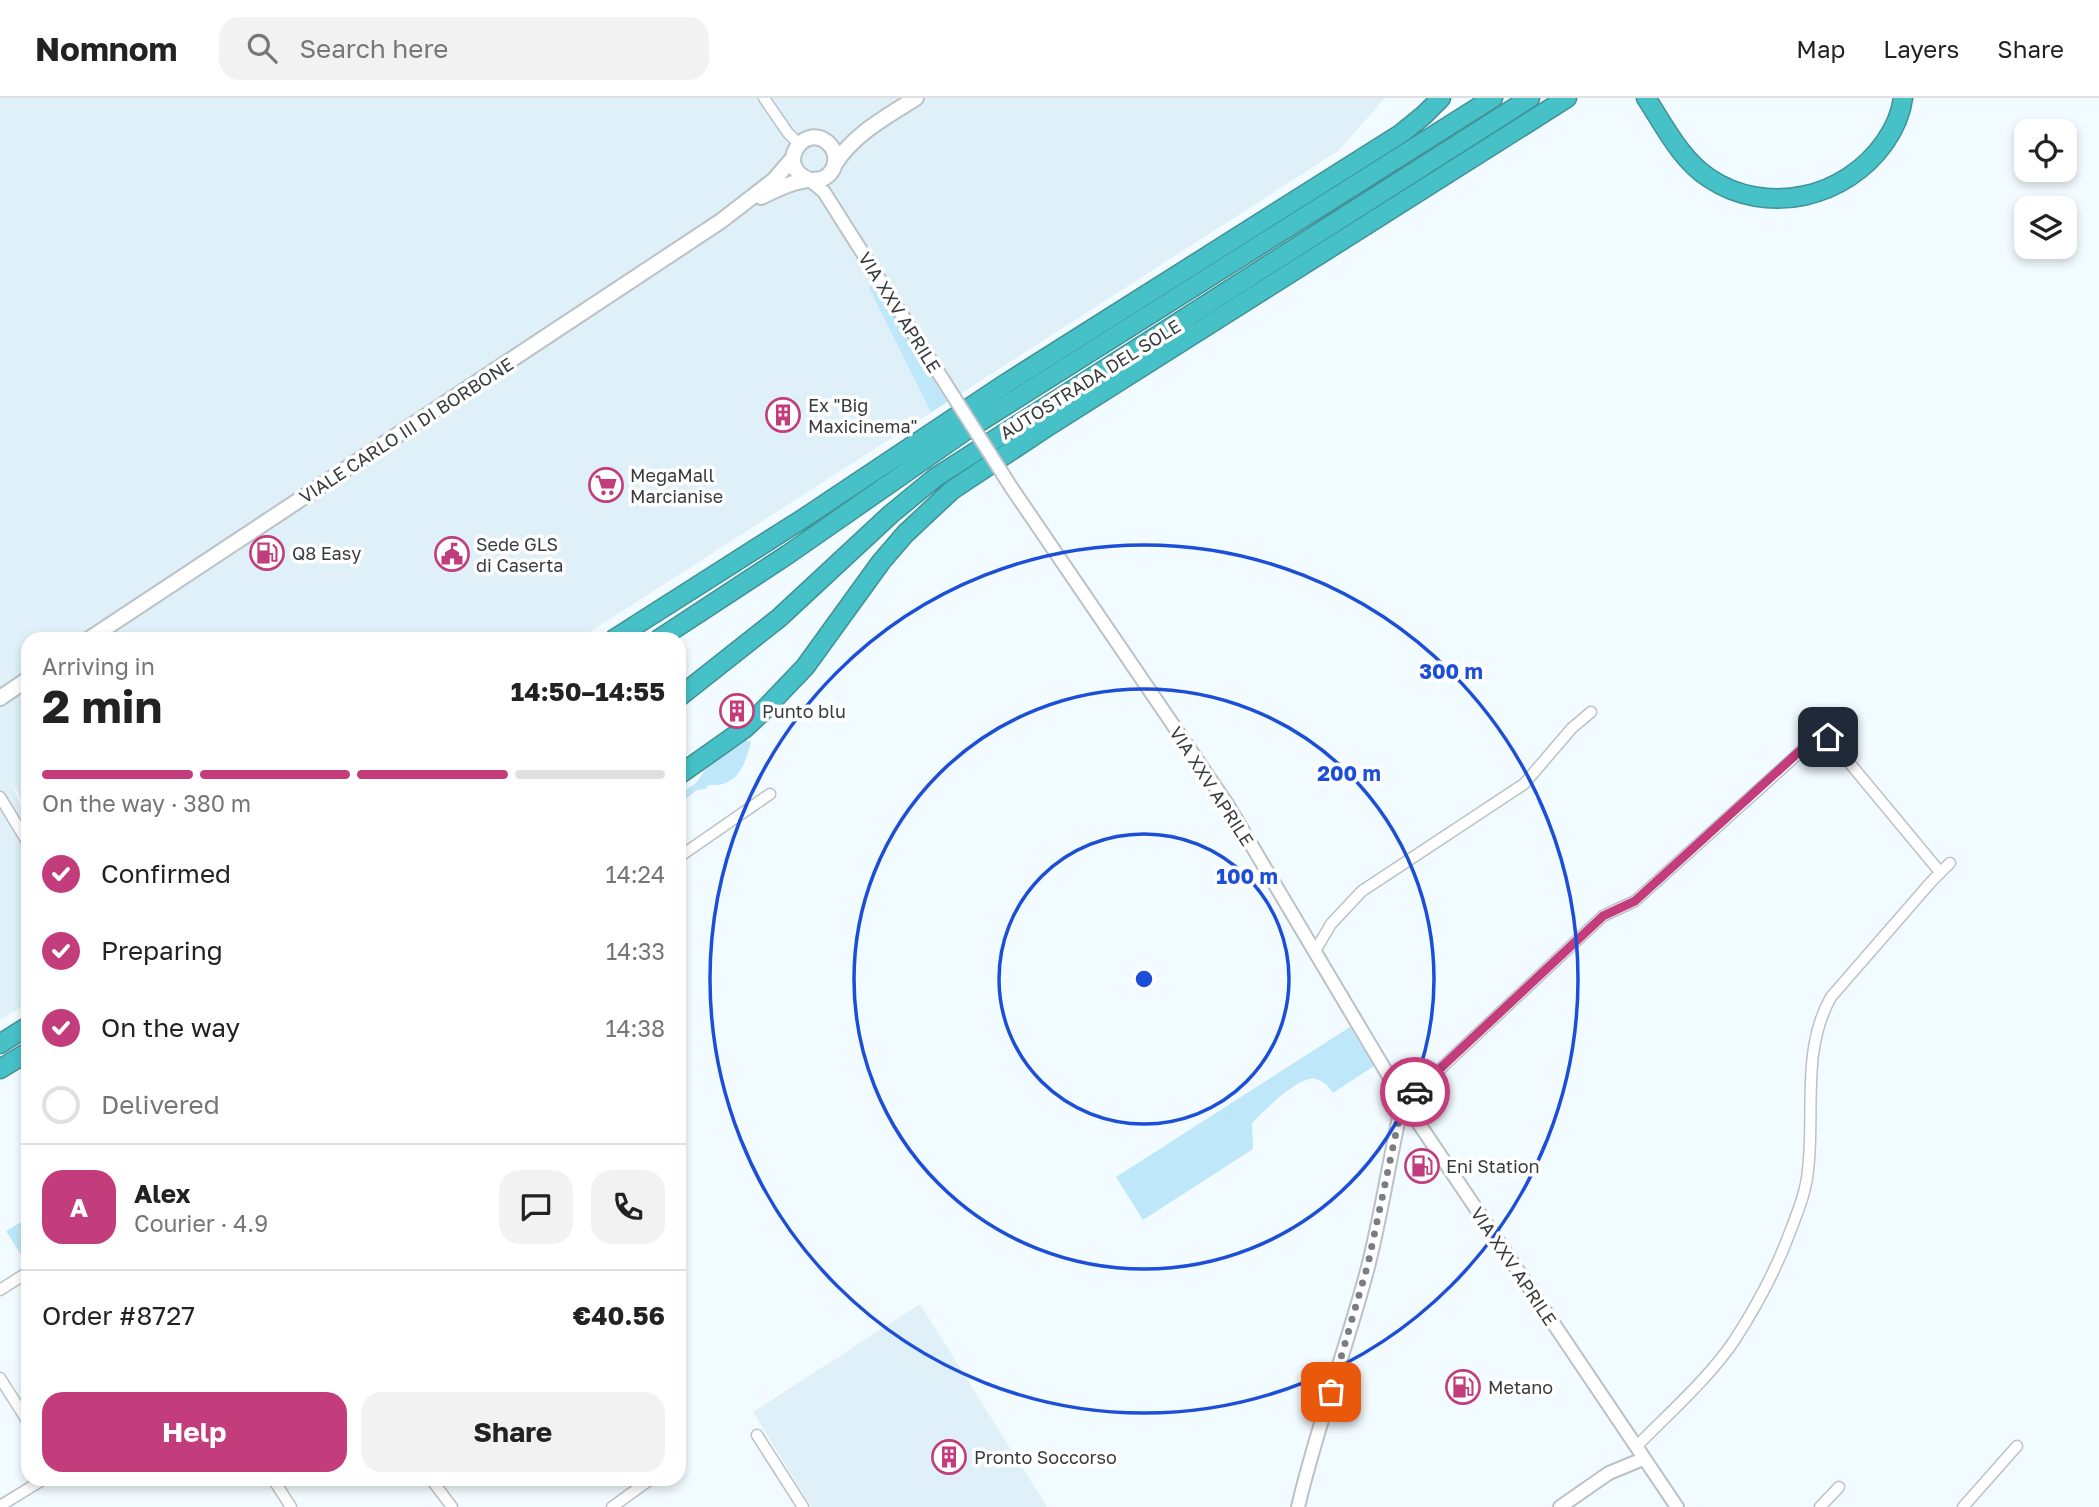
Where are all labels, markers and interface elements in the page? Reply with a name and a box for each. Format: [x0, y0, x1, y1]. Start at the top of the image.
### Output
search box [219, 17, 709, 80]
text: Nomnom [35, 29, 177, 68]
icon: search [243, 29, 281, 67]
text: Search here [299, 33, 448, 64]
text: Map [1796, 34, 1845, 63]
text: Layers [1883, 34, 1959, 63]
text: Share [1997, 34, 2064, 63]
map controls [2014, 119, 2077, 259]
button: locate [2014, 119, 2077, 182]
button: layers [2014, 196, 2077, 259]
street label: VIA XXV APRILE [854, 248, 946, 376]
street label: AUTOSTRADA DEL SOLE [996, 314, 1184, 444]
street label: VIALE CARLO III DI BORBONE [295, 352, 517, 508]
place label: Ex "Big Maxicinema" [808, 394, 917, 437]
building icon: Ex "Big Maxicinema" [764, 396, 802, 434]
place label: MegaMall Marcianise [630, 464, 723, 507]
supermarket icon: MegaMall Marcianise [587, 466, 625, 504]
place label: Sede GLS di Caserta [476, 533, 564, 576]
fuel station icon: Q8 Easy [248, 534, 286, 572]
public building icon: Sede GLS di Caserta [433, 535, 471, 573]
place label: Q8 Easy [292, 542, 361, 564]
text: Arriving in [42, 652, 155, 680]
text: 300 m [1419, 658, 1483, 684]
text: 14:50–14:55 [511, 676, 665, 707]
text: 2 min [42, 678, 162, 733]
building icon: Punto blu [718, 692, 756, 730]
place label: Punto blu [762, 700, 846, 722]
pin [1798, 707, 1858, 767]
icon: home [1809, 718, 1847, 756]
street label: VIA XXV APRILE [1165, 722, 1259, 850]
text: 200 m [1317, 760, 1381, 786]
text: On the way · 380 m [42, 789, 251, 817]
icon: check [42, 855, 80, 893]
text: Confirmed [101, 858, 231, 889]
text: 14:24 [606, 860, 665, 888]
text: 100 m [1216, 863, 1278, 889]
icon: check [42, 932, 80, 970]
text: Preparing [101, 935, 223, 966]
text: 14:33 [606, 937, 665, 965]
centre of rings [1132, 967, 1156, 991]
icon: check [42, 1009, 80, 1047]
text: On the way [101, 1012, 240, 1043]
text: 14:38 [605, 1014, 665, 1042]
courier [1380, 1057, 1450, 1127]
icon: car [1396, 1073, 1434, 1111]
text: Delivered [101, 1089, 220, 1120]
fuel station icon: Eni Station [1403, 1147, 1441, 1185]
place label: Eni Station [1446, 1155, 1540, 1177]
button: chat [499, 1170, 573, 1244]
button: phone [591, 1170, 665, 1244]
text: Alex [134, 1178, 191, 1209]
text: A [70, 1192, 88, 1223]
street label: VIA XXV APRILE [1466, 1203, 1562, 1329]
text: Courier · 4.9 [134, 1209, 268, 1237]
text: Order #8727 [42, 1300, 195, 1331]
text: €40.56 [573, 1300, 665, 1331]
pin [1301, 1362, 1361, 1422]
fuel station icon: Metano [1444, 1368, 1482, 1406]
icon: bag [1312, 1373, 1350, 1411]
place label: Metano [1488, 1376, 1553, 1398]
button: Help [42, 1392, 347, 1472]
button: Share [361, 1392, 665, 1472]
building icon: Pronto Soccorso [930, 1438, 968, 1476]
place label: Pronto Soccorso [974, 1446, 1117, 1468]

